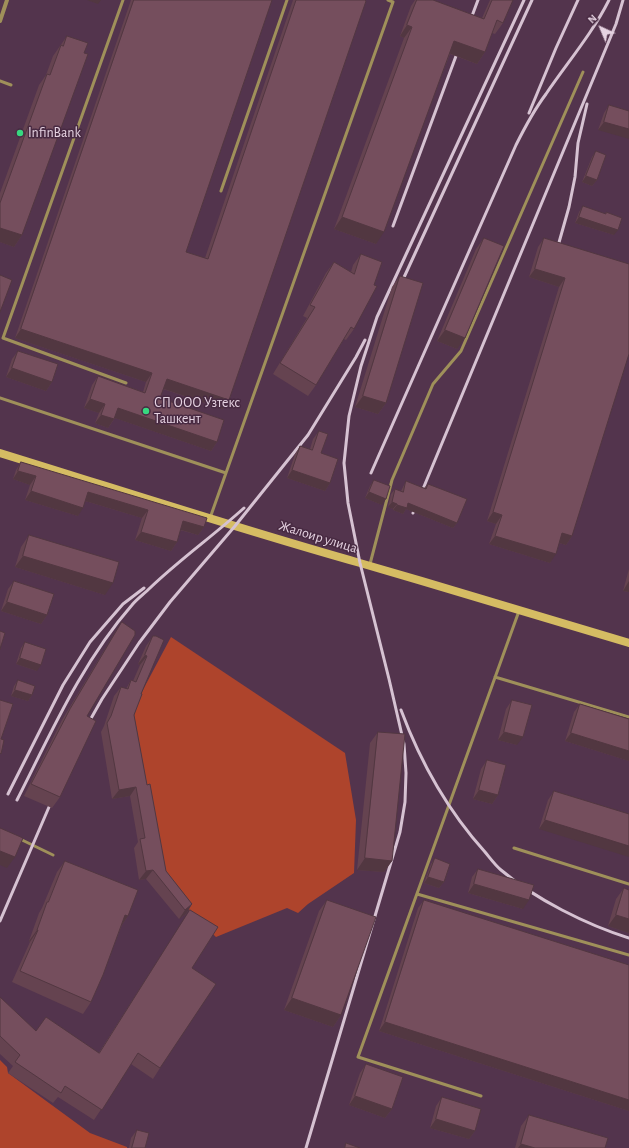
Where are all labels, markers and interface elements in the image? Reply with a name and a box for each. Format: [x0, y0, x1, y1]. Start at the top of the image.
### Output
north arrow [581, 8, 621, 48]
text: N [586, 12, 599, 26]
place label: InfinBank [28, 125, 81, 141]
marker: InfinBank [15, 128, 25, 138]
place label: СП ООО Узтекс Ташкент [154, 395, 240, 428]
marker: СП ООО Узтекс Ташкент [141, 406, 151, 416]
street label: Жалоир улица [277, 517, 359, 557]

